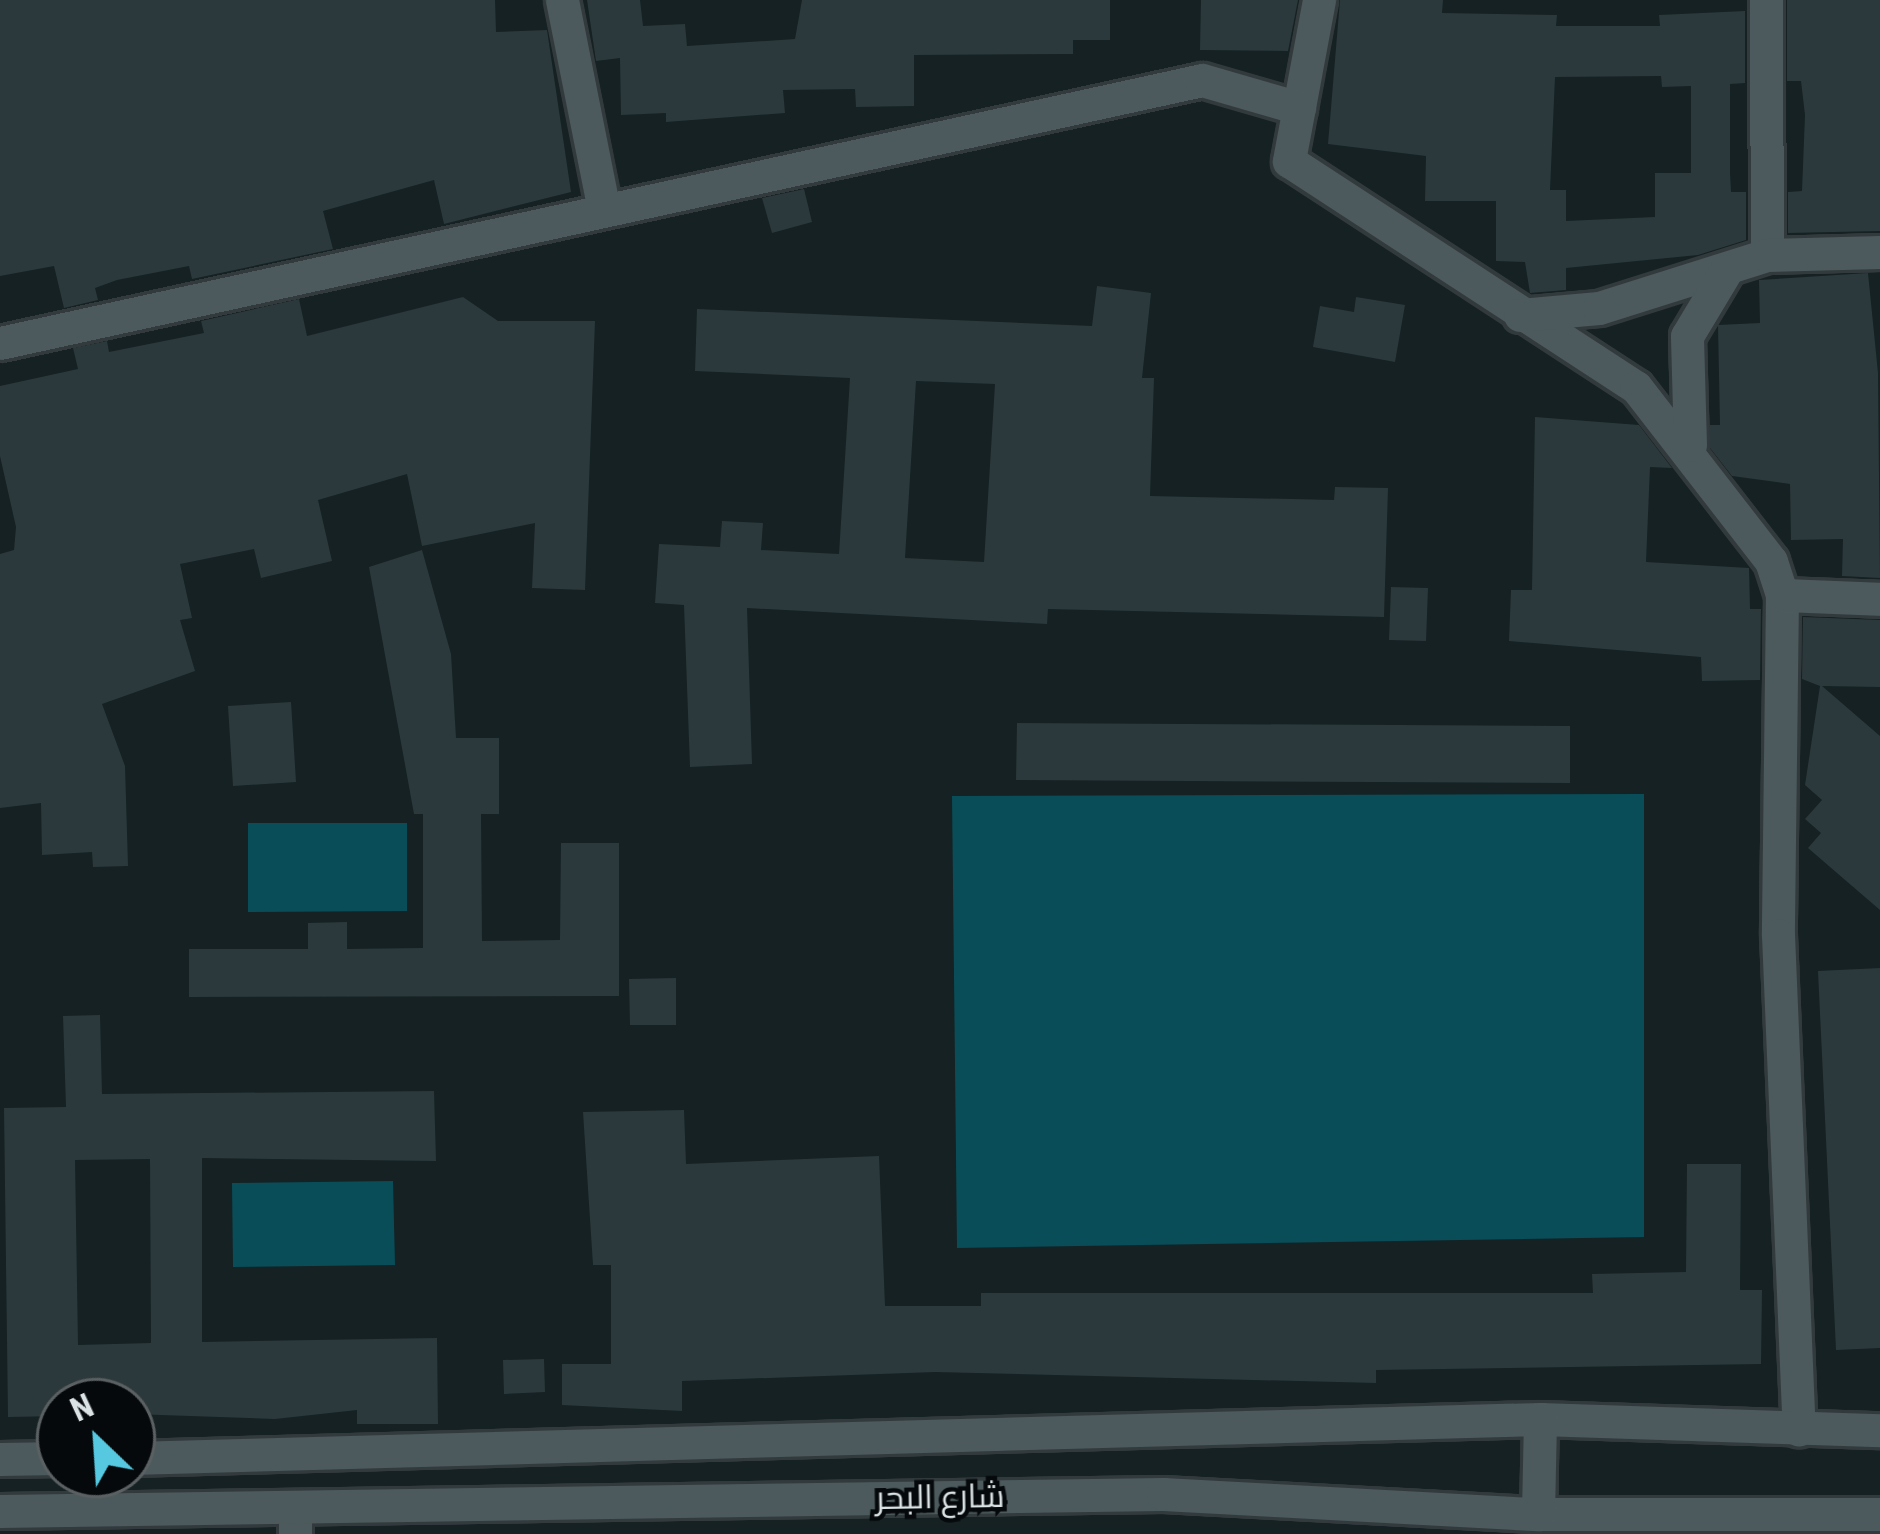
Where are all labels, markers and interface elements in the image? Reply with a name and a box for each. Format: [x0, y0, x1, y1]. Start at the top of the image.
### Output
north arrow [36, 1378, 156, 1498]
text: N [64, 1386, 99, 1430]
street label: شارع البحر [875, 1476, 1005, 1518]

